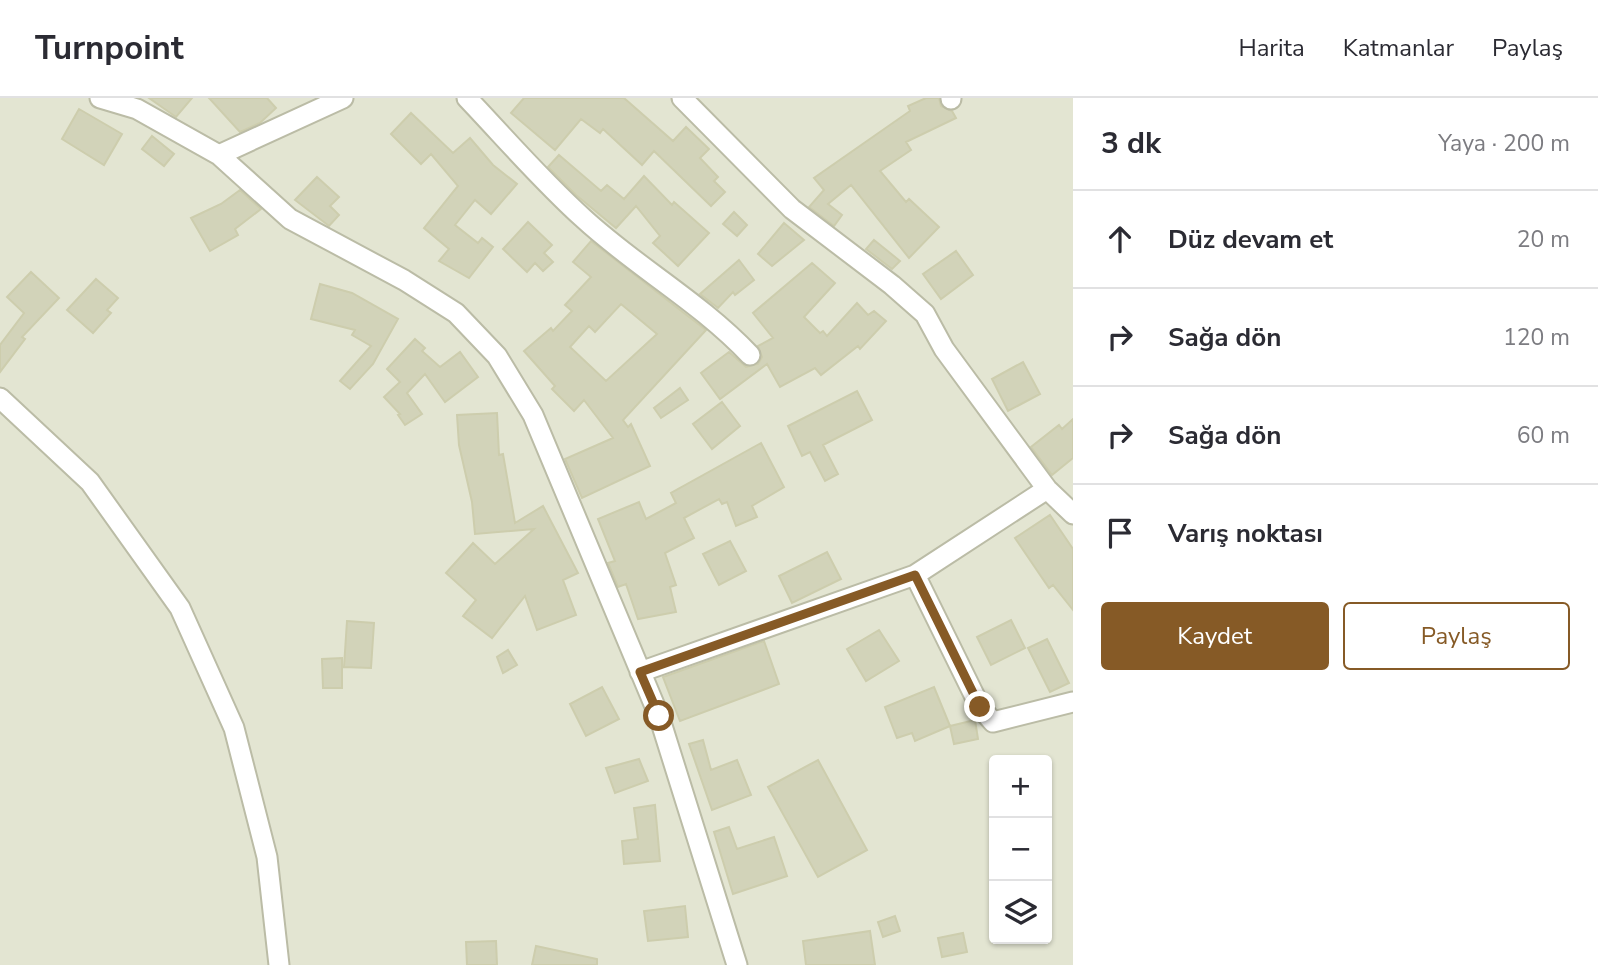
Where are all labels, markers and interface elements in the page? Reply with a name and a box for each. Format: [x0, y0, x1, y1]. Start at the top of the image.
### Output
text: Turnpoint [35, 26, 184, 71]
text: Harita [1238, 32, 1305, 64]
text: Katmanlar [1343, 32, 1454, 64]
text: Paylaş [1492, 32, 1563, 64]
text: 3 dk [1101, 123, 1161, 164]
text: Yaya · 200 m [1438, 128, 1570, 159]
icon: ahead [1101, 220, 1139, 258]
text: Düz devam et [1168, 222, 1333, 257]
text: 20 m [1517, 224, 1570, 255]
icon: right [1101, 318, 1139, 356]
text: Sağa dön [1168, 320, 1281, 355]
text: 120 m [1503, 322, 1570, 353]
icon: right [1101, 416, 1139, 454]
text: Sağa dön [1168, 418, 1281, 453]
text: 60 m [1517, 420, 1570, 451]
icon: arrive [1101, 514, 1139, 552]
text: Varış noktası [1168, 516, 1323, 551]
button: Kaydet [1101, 602, 1329, 670]
button: Paylaş [1343, 602, 1570, 670]
route end [964, 691, 995, 722]
route start [643, 700, 674, 731]
map controls [989, 755, 1052, 944]
button: + [989, 755, 1052, 818]
button: − [989, 818, 1052, 881]
button: layers [989, 881, 1052, 944]

